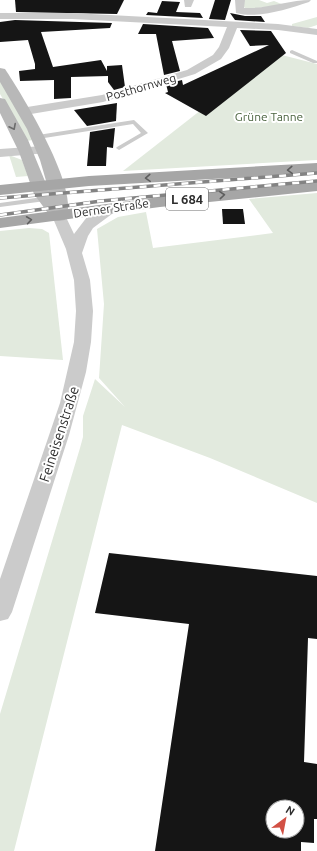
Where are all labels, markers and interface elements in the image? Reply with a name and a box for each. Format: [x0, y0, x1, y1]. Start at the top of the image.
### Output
street label: Posthornweg [105, 71, 177, 103]
park label: Grüne Tanne [235, 110, 303, 123]
one-way arrow [8, 122, 16, 130]
one-way arrow [287, 165, 293, 174]
one-way arrow [145, 173, 151, 182]
road number: L 684 [166, 188, 208, 210]
one-way arrow [219, 191, 225, 200]
street label: Derner Straße [72, 196, 150, 220]
one-way arrow [26, 216, 32, 225]
street label: Feineisenstraße [36, 384, 82, 484]
north arrow [265, 799, 305, 839]
text: N [284, 803, 297, 818]

